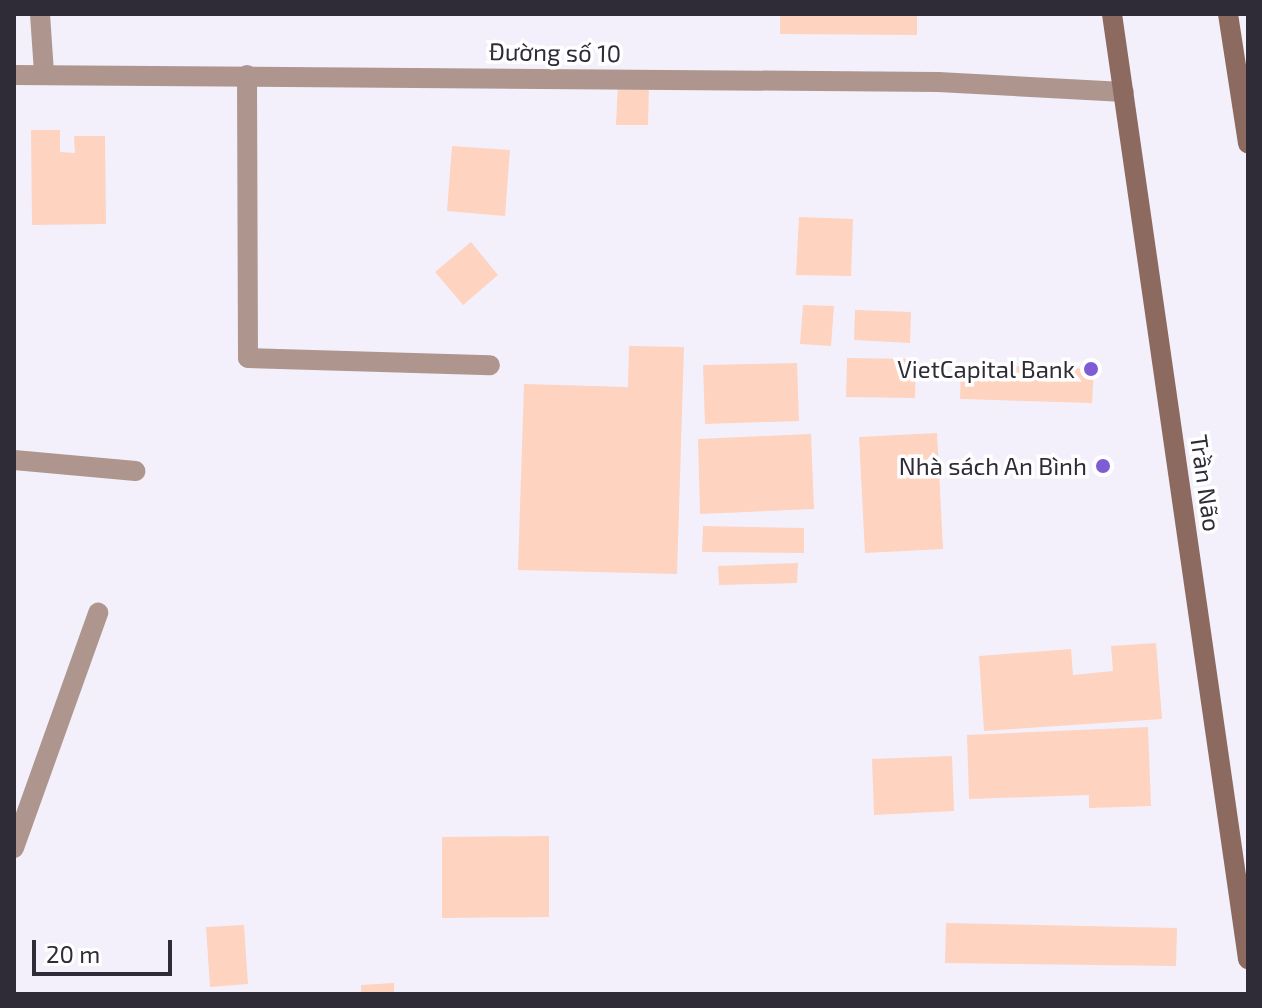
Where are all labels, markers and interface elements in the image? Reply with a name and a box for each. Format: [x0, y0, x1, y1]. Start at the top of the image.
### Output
street label: Đường số 10 [489, 36, 621, 68]
place label: VietCapital Bank [897, 355, 1075, 383]
marker: VietCapital Bank [1082, 360, 1100, 378]
street label: Trần Não [1185, 433, 1227, 533]
place label: Nhà sách An Bình [898, 452, 1087, 480]
marker: Nhà sách An Bình [1094, 457, 1112, 475]
scale bar [36, 924, 176, 974]
text: 20 m [46, 939, 100, 968]

